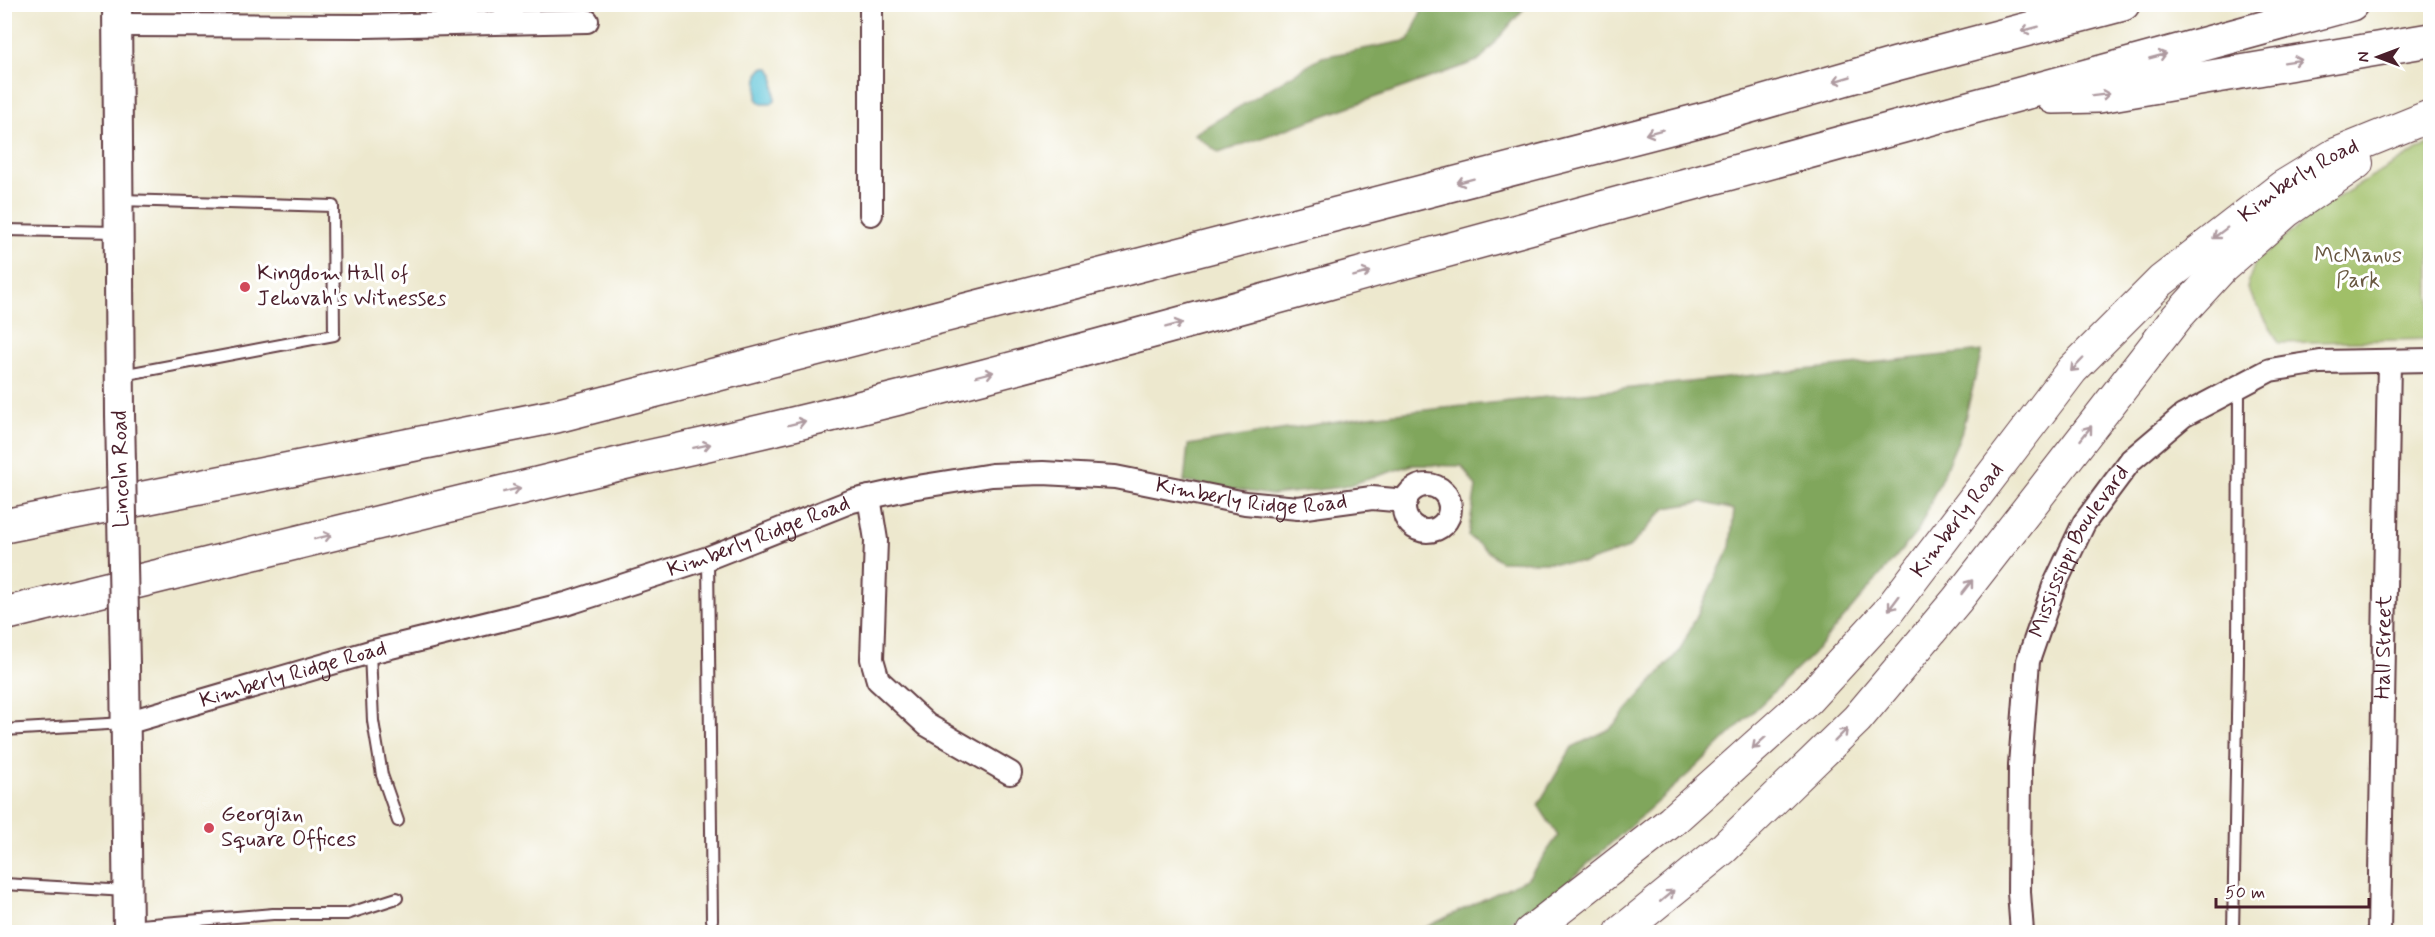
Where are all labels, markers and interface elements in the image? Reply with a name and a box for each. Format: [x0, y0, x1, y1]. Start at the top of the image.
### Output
one-way arrow [2021, 24, 2040, 35]
north arrow [2348, 27, 2408, 87]
one-way arrow [2149, 50, 2168, 61]
text: N [2354, 52, 2375, 62]
one-way arrow [2283, 56, 2302, 67]
one-way arrow [1833, 74, 1852, 86]
one-way arrow [2090, 89, 2110, 100]
one-way arrow [1645, 126, 1664, 138]
street label: Kimberly Road [2233, 132, 2363, 229]
one-way arrow [1456, 175, 1475, 187]
one-way arrow [2212, 227, 2228, 240]
park label: McManus Park [2314, 242, 2402, 295]
place label: Kingdom Hall of Jehovah's Witnesses [257, 260, 447, 313]
one-way arrow [1352, 267, 1371, 279]
marker: Kingdom Hall of Jehovah's Witnesses [238, 280, 252, 294]
one-way arrow [1164, 319, 1183, 331]
one-way arrow [2070, 358, 2084, 373]
one-way arrow [976, 368, 995, 380]
street label: Lincoln Road [106, 410, 136, 528]
one-way arrow [787, 417, 806, 428]
one-way arrow [2080, 425, 2093, 441]
one-way arrow [692, 439, 711, 451]
street label: Kimberly Road [1905, 457, 2010, 584]
street label: Mississippi Boulevard [2023, 460, 2136, 641]
street label: Kimberly Ridge Road [1153, 471, 1349, 524]
one-way arrow [502, 484, 521, 496]
street label: Kimberly Ridge Road [664, 489, 854, 584]
one-way arrow [313, 531, 332, 543]
one-way arrow [1960, 579, 1973, 595]
one-way arrow [1888, 595, 1901, 611]
street label: Hall Street [2369, 595, 2399, 700]
street label: Kimberly Ridge Road [196, 634, 389, 715]
one-way arrow [1833, 728, 1848, 743]
one-way arrow [1752, 736, 1767, 750]
place label: Georgian Square Offices [221, 801, 357, 854]
marker: Georgian Square Offices [202, 821, 216, 835]
scale bar [2216, 871, 2369, 909]
text: 50 m [2225, 881, 2265, 905]
one-way arrow [1659, 889, 1674, 903]

